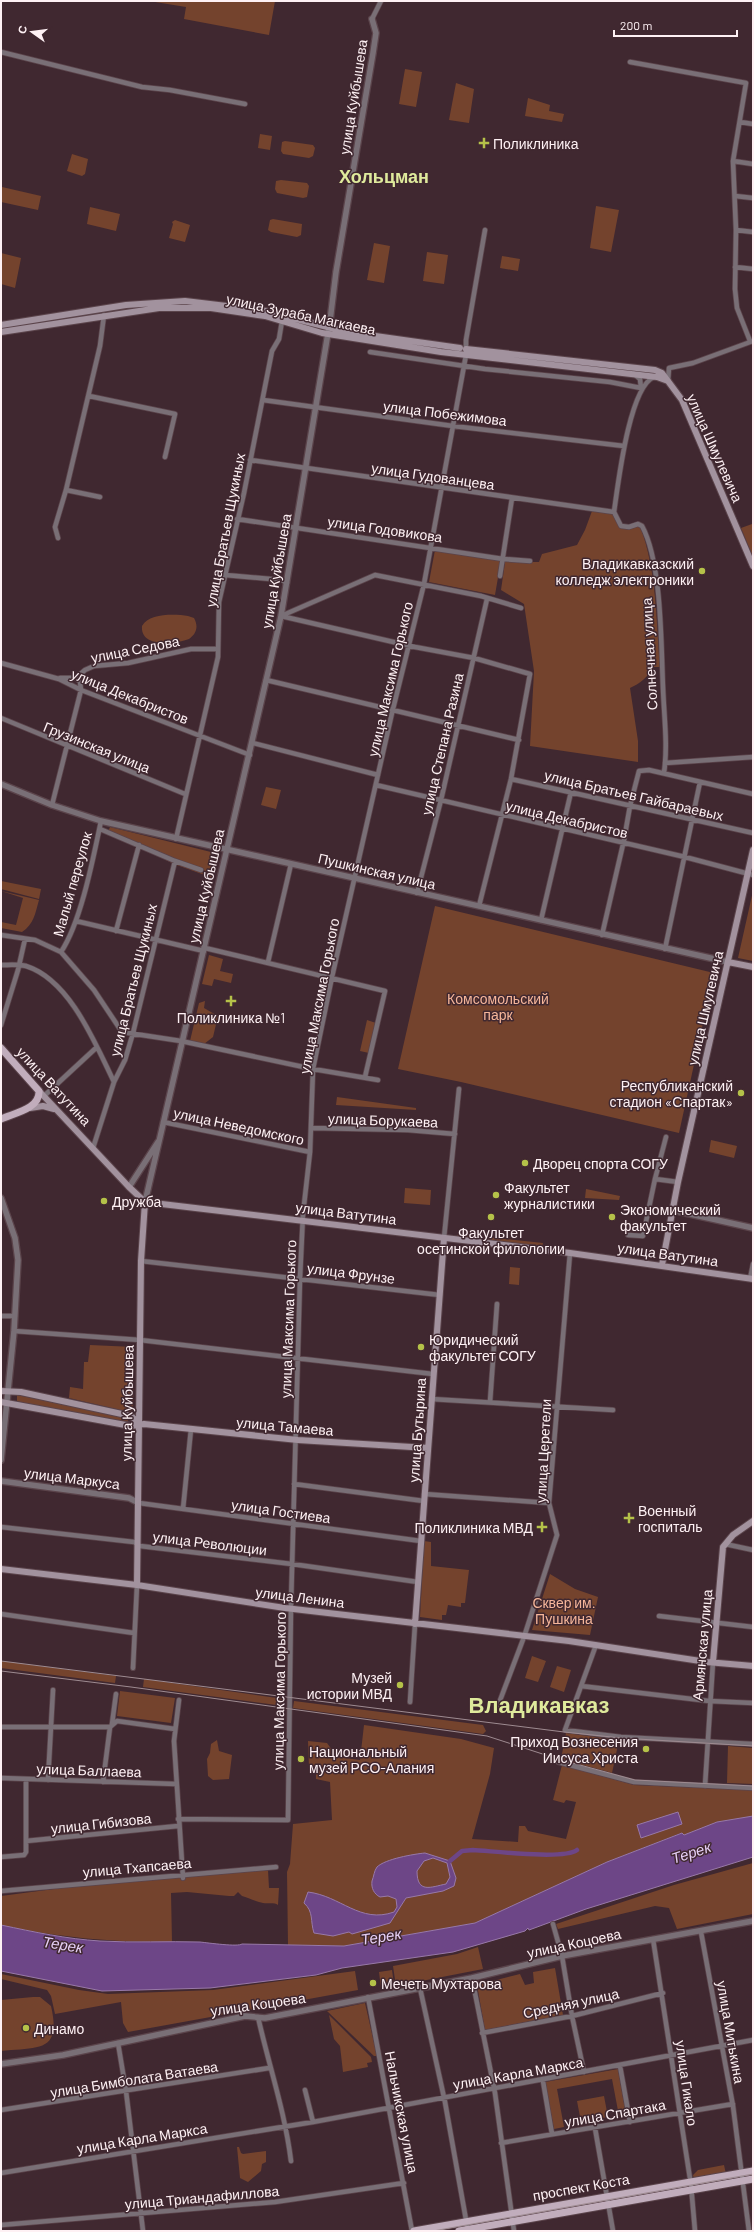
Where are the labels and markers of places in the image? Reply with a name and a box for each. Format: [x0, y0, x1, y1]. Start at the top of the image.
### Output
place label: Поликлиника [493, 135, 579, 152]
marker: Поликлиника [478, 137, 490, 149]
place label: Владикавказский колледж электроники [556, 555, 694, 588]
marker: Владикавказский колледж электроники [697, 566, 707, 576]
marker: Поликлиника №1 [225, 995, 237, 1007]
place label: Поликлиника №1 [177, 1009, 285, 1026]
place label: Республиканский стадион «Спартак» [609, 1077, 733, 1110]
marker: Республиканский стадион «Спартак» [736, 1088, 746, 1098]
place label: Дворец спорта СОГУ [533, 1155, 668, 1172]
marker: Дворец спорта СОГУ [520, 1158, 530, 1168]
place label: Факультет журналистики [504, 1179, 595, 1212]
marker: Факультет журналистики [491, 1190, 501, 1200]
place label: Дружба [112, 1193, 161, 1210]
marker: Дружба [99, 1196, 109, 1206]
place label: Экономический факультет [620, 1201, 721, 1234]
marker: Факультет осетинской филологии [486, 1212, 496, 1222]
marker: Экономический факультет [607, 1212, 617, 1222]
place label: Факультет осетинской филологии [417, 1224, 565, 1257]
place label: Юридический факультет СОГУ [429, 1331, 536, 1364]
marker: Юридический факультет СОГУ [416, 1342, 426, 1352]
place label: Военный госпиталь [638, 1502, 703, 1535]
marker: Военный госпиталь [623, 1512, 635, 1524]
place label: Поликлиника МВД [414, 1519, 534, 1536]
marker: Поликлиника МВД [536, 1521, 548, 1533]
place label: Музей истории МВД [307, 1669, 393, 1702]
marker: Музей истории МВД [395, 1680, 405, 1690]
place label: Приход Вознесения Иисуса Христа [510, 1733, 638, 1766]
place label: Национальный музей РСО-Алания [309, 1743, 434, 1776]
marker: Приход Вознесения Иисуса Христа [641, 1744, 651, 1754]
marker: Национальный музей РСО-Алания [296, 1754, 306, 1764]
place label: Мечеть Мухтарова [381, 1975, 502, 1992]
marker: Мечеть Мухтарова [368, 1978, 378, 1988]
place label: Динамо [34, 2020, 84, 2037]
marker: Динамо [21, 2023, 31, 2033]

